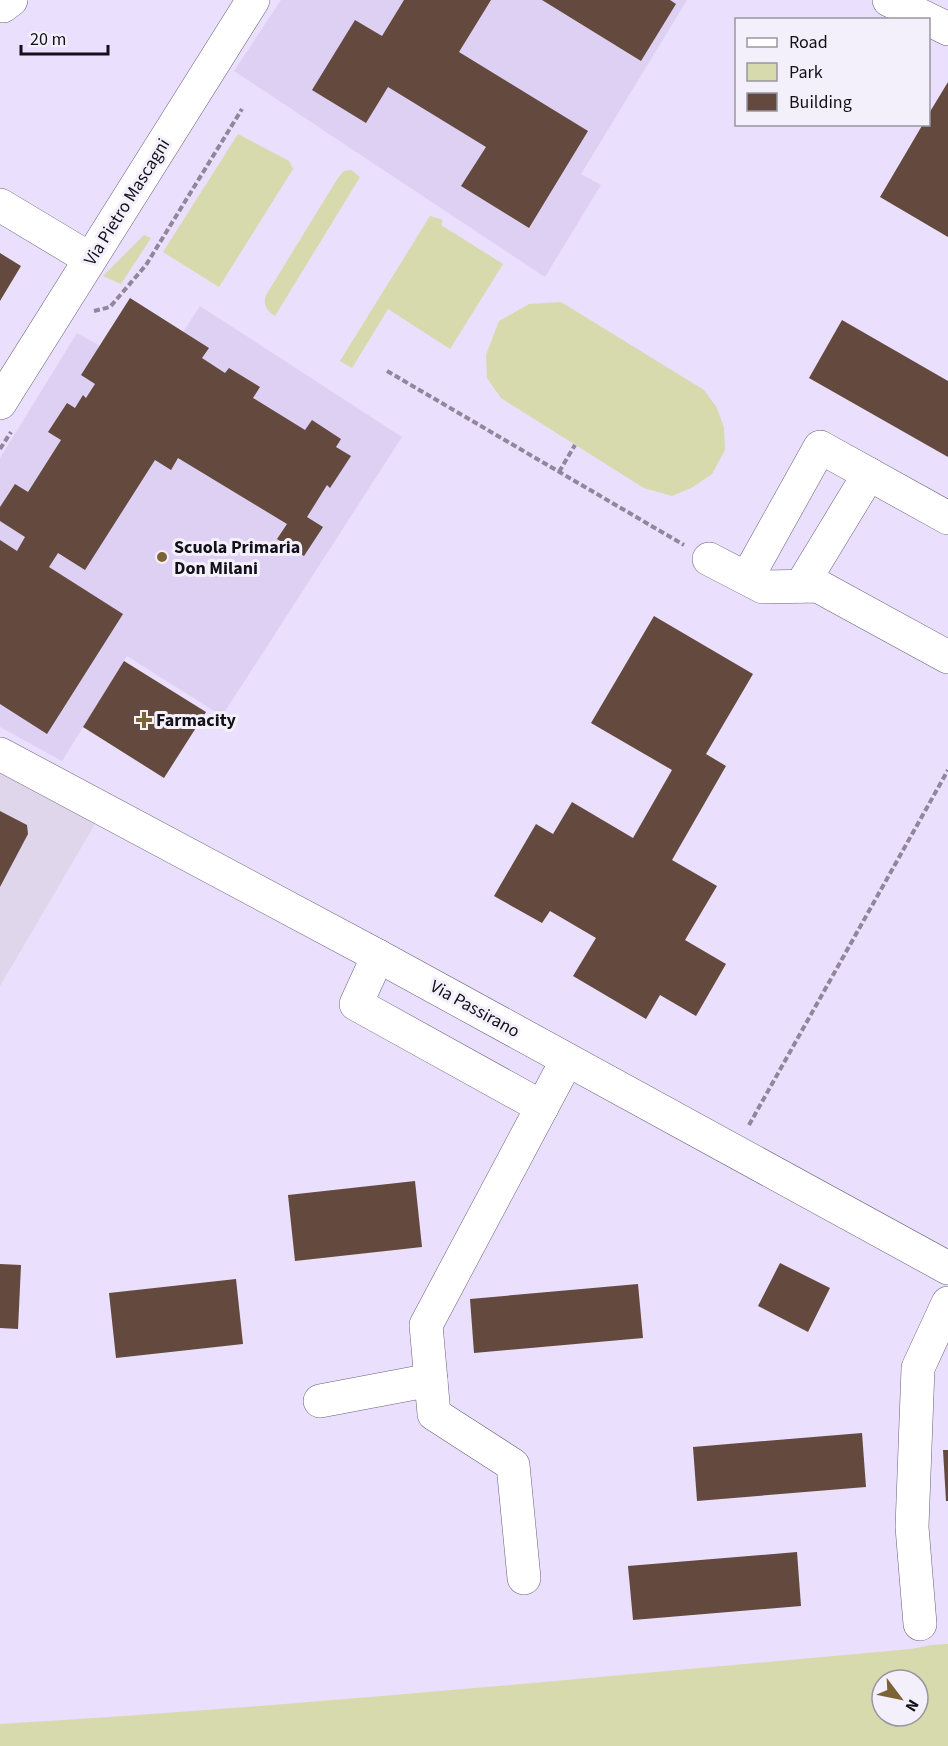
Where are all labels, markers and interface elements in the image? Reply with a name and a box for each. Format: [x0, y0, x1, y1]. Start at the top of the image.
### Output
scale bar [21, 18, 108, 56]
legend [735, 18, 930, 126]
text: 20 m [30, 27, 66, 52]
text: Road [789, 30, 828, 55]
text: Park [789, 60, 823, 85]
text: Building [789, 90, 852, 115]
street label: Via Pietro Mascagni [78, 134, 176, 270]
place label: Scuola Primaria Don Milani [174, 535, 300, 581]
marker: Scuola Primaria Don Milani [155, 550, 169, 564]
place label: Farmacity [156, 708, 237, 733]
marker: Farmacity [137, 713, 151, 727]
street label: Via Passirano [426, 974, 524, 1044]
north arrow [870, 1668, 930, 1728]
text: N [900, 1695, 924, 1716]

